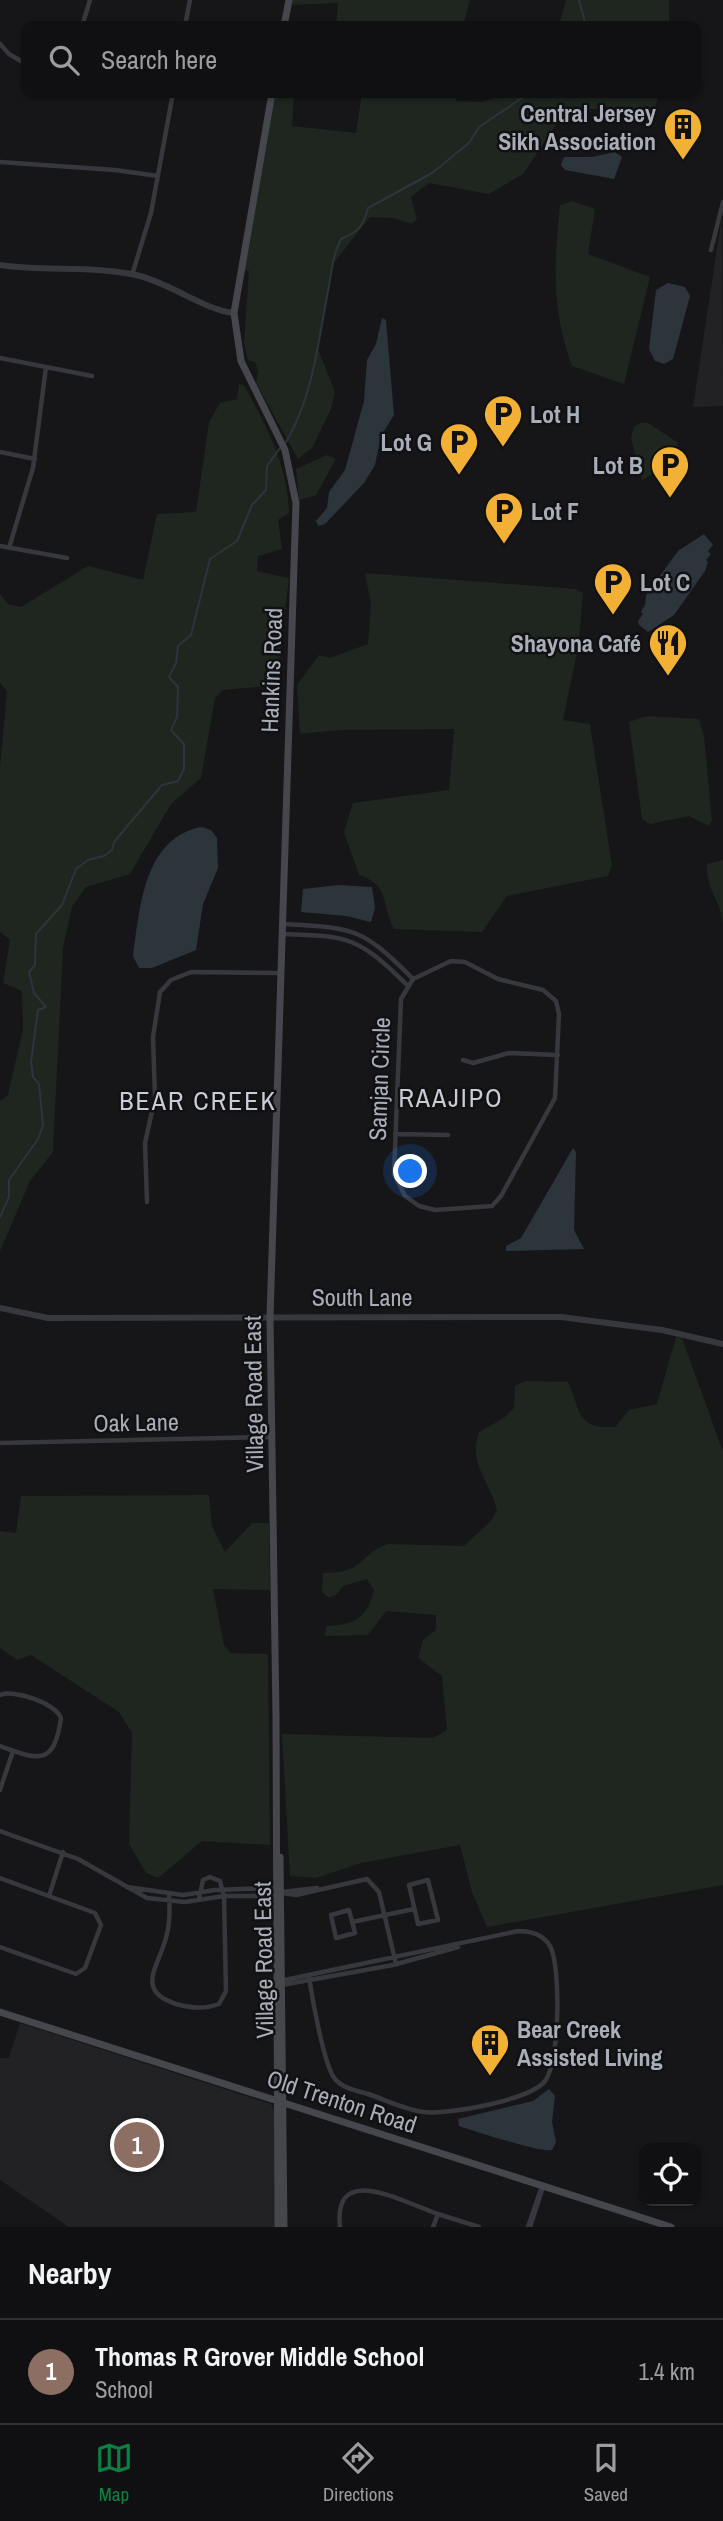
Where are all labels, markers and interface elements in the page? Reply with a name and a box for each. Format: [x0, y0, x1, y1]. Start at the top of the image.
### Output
search box [21, 21, 702, 98]
icon: search [45, 41, 83, 79]
text: Search here [101, 42, 217, 77]
place label: Central Jersey Sikh Association [498, 97, 656, 157]
building icon: Central Jersey Sikh Association [662, 106, 704, 161]
parking icon: Lot H [482, 393, 524, 448]
place label: Lot H [530, 398, 580, 430]
parking icon: Lot G [438, 421, 480, 476]
place label: Lot G [381, 426, 432, 458]
parking icon: Lot B [649, 444, 691, 499]
place label: Lot B [593, 449, 643, 481]
parking icon: Lot F [483, 490, 525, 545]
place label: Lot F [531, 495, 579, 527]
parking icon: Lot C [592, 561, 634, 616]
place label: Lot C [640, 566, 690, 598]
street label: Hankins Road [253, 607, 289, 733]
restaurant icon: Shayona Café [647, 622, 689, 677]
place label: Shayona Café [511, 627, 641, 659]
street label: Samjan Circle [361, 1017, 397, 1141]
district label: RAAJIPO [398, 1080, 504, 1115]
district label: BEAR CREEK [119, 1083, 277, 1118]
your location [393, 1154, 427, 1188]
street label: South Lane [312, 1281, 412, 1313]
street label: Village Road East [236, 1315, 270, 1473]
street label: Oak Lane [93, 1405, 179, 1439]
street label: Village Road East [246, 1881, 280, 2039]
place label: Bear Creek Assisted Living [517, 2013, 662, 2073]
building icon: Bear Creek Assisted Living [469, 2022, 511, 2077]
street label: Old Trenton Road [263, 2062, 421, 2140]
pin: 1 [114, 2119, 160, 2171]
map controls [639, 2143, 702, 2206]
button: locate [639, 2143, 702, 2206]
text: Nearby [28, 2253, 111, 2293]
text: Thomas R Grover Middle School [95, 2339, 424, 2374]
text: 1 [46, 2356, 56, 2387]
text: 1.4 km [638, 2356, 695, 2387]
text: School [95, 2374, 153, 2405]
tab: Map [95, 2439, 133, 2507]
tab: Directions [323, 2439, 394, 2507]
tab: Saved [584, 2439, 628, 2507]

